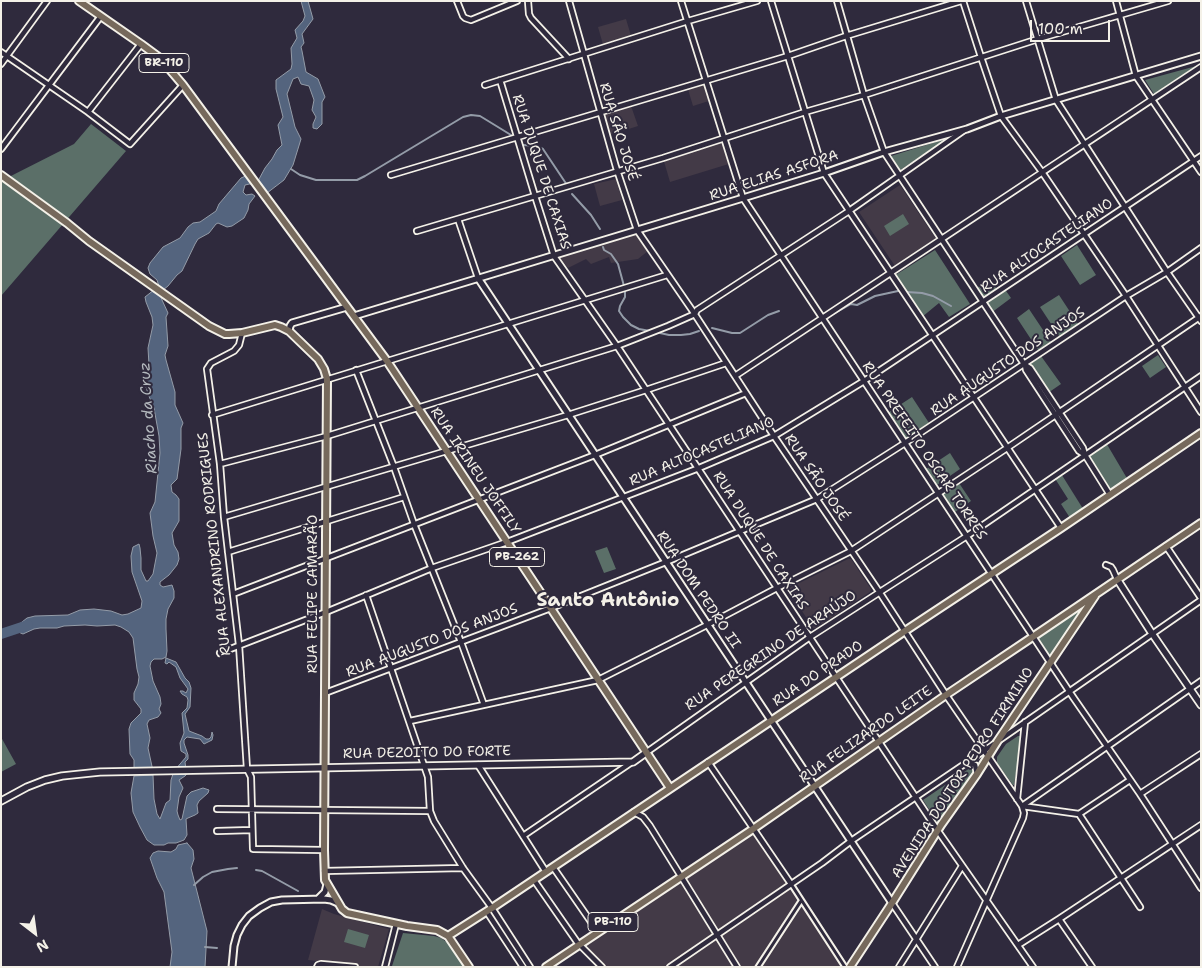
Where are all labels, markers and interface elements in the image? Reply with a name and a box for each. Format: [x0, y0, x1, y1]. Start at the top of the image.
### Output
scale bar [1032, 10, 1112, 42]
text: 100 m [1038, 19, 1083, 39]
road number: BR-110 [139, 54, 189, 72]
street label: RUA SÃO JOSÉ [595, 81, 641, 183]
street label: RUA DUQUE DE CAXIAS [508, 93, 574, 251]
street label: RUA ELIAS ASFORA [707, 147, 841, 205]
street label: RUA ALTOCASTELIANO [978, 195, 1116, 297]
street label: RUA AUGUSTO DOS ANJOS [928, 304, 1088, 420]
street label: RUA PREFEITO OSCAR TORRES [858, 359, 990, 543]
water label: Riacho da Cruz [136, 362, 162, 474]
street label: RUA IRINEU JOFFILY [426, 404, 524, 538]
street label: RUA ALTOCASTELIANO [627, 414, 777, 490]
street label: RUA SÃO JOSÉ [781, 431, 851, 525]
street label: RUA ALEXANDRINO RODRIGUES [195, 432, 235, 656]
street label: RUA DUQUE DE CAXIAS [709, 469, 811, 613]
street label: RUA FELIPE CAMARÃO [305, 515, 321, 673]
street label: RUA DOM PEDRO II [653, 528, 743, 652]
road number: PB-262 [490, 548, 544, 566]
street label: RUA PEREGRINO DE ARAÚJO [682, 587, 860, 715]
district label: Santo Antônio [537, 590, 679, 612]
street label: RUA AUGUSTO DOS ANJOS [344, 600, 520, 682]
street label: RUA DO PRADO [770, 638, 866, 710]
street label: AVENIDA DOUTOR PEDRO FIRMINO [888, 664, 1038, 882]
street label: RUA FELIZARDO LEITE [796, 683, 936, 787]
street label: RUA DEZOITO DO FORTE [343, 743, 511, 763]
north arrow [10, 908, 60, 958]
road number: PB-110 [588, 912, 638, 932]
text: N [33, 935, 52, 957]

